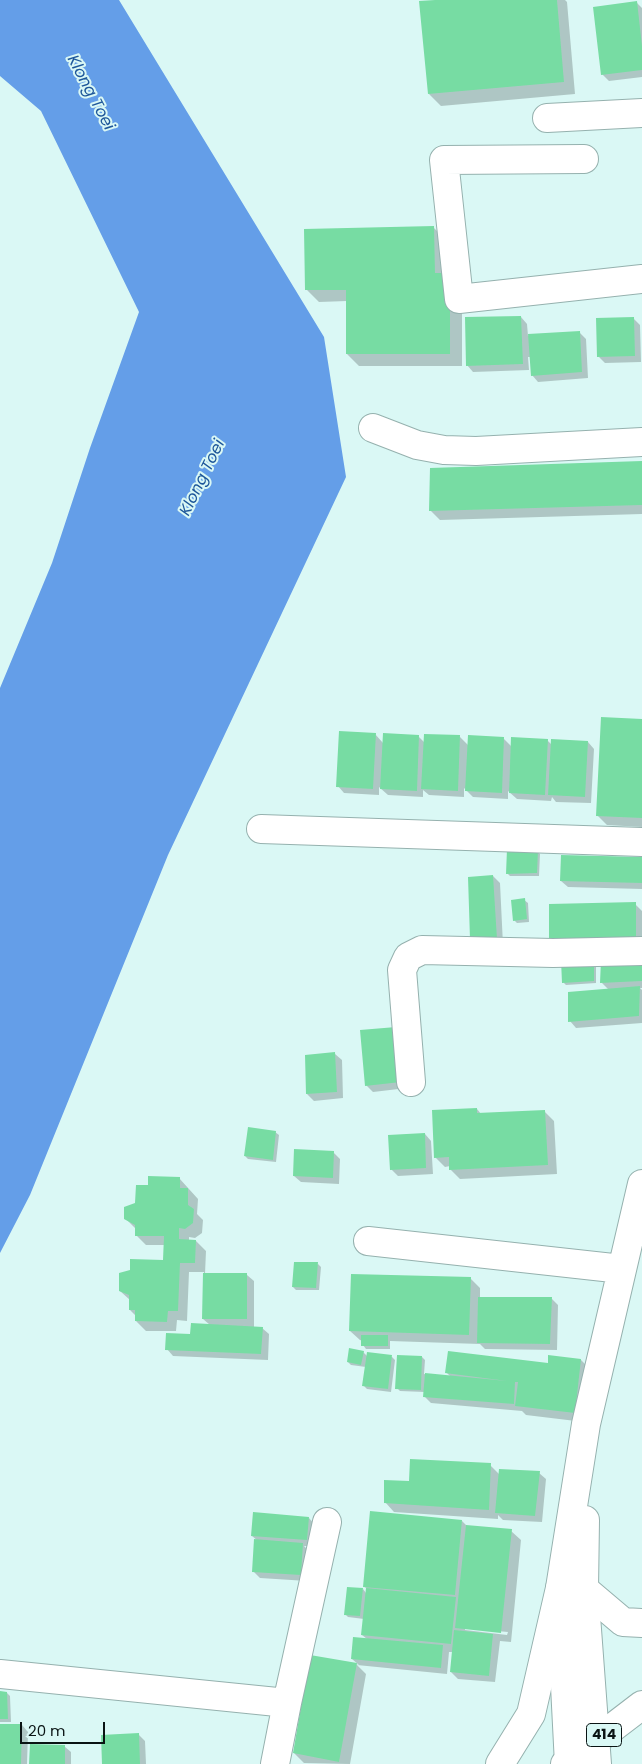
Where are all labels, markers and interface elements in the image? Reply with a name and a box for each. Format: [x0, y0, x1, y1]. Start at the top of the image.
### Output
water label: Klong Toei [62, 52, 118, 134]
water label: Klong Toei [176, 437, 230, 519]
scale bar [22, 1712, 108, 1744]
text: 20 m [28, 1720, 66, 1741]
road number: 414 [586, 1724, 622, 1746]

